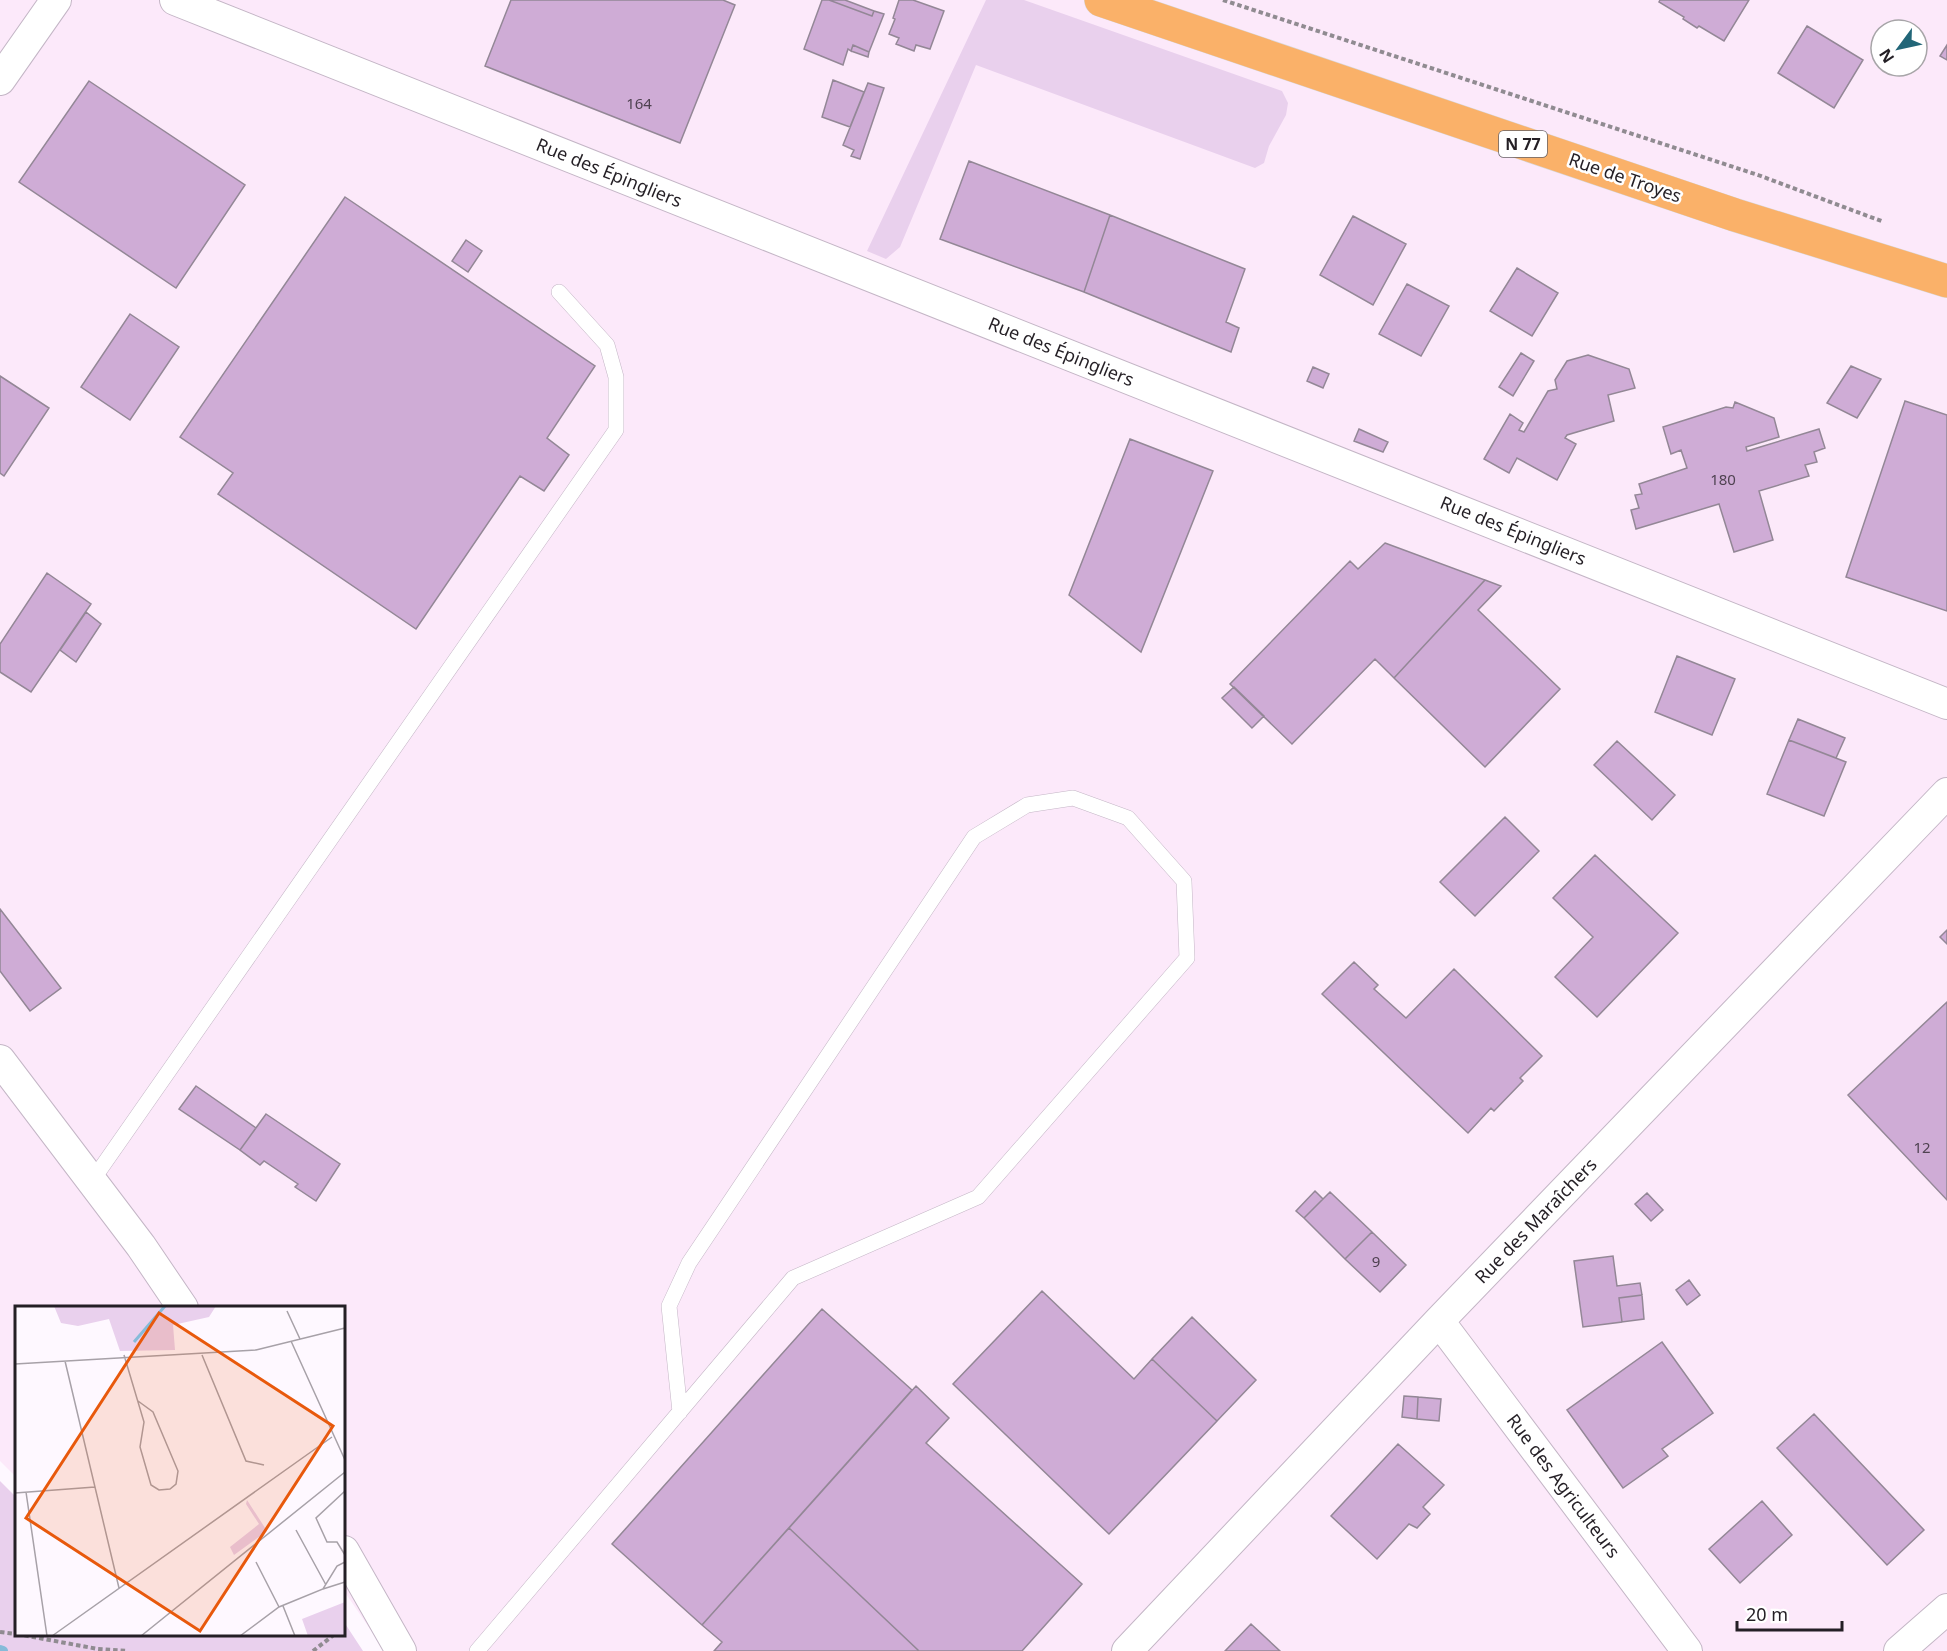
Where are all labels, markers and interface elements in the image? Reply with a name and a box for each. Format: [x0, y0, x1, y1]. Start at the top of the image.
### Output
north arrow [1869, 18, 1929, 78]
text: N [1874, 45, 1899, 68]
house number: 164 [626, 93, 652, 113]
road number: N 77 [1499, 131, 1547, 157]
street label: Rue des Épingliers [533, 132, 686, 212]
street label: Rue de Troyes [1566, 147, 1685, 208]
street label: Rue des Épingliers [985, 311, 1138, 391]
house number: 180 [1710, 469, 1736, 489]
street label: Rue des Épingliers [1437, 490, 1590, 570]
house number: 12 [1913, 1137, 1931, 1157]
street label: Rue des Maraîchers [1469, 1152, 1602, 1288]
house number: 9 [1372, 1251, 1380, 1271]
inset map [15, 1306, 345, 1636]
street label: Rue des Agriculteurs [1502, 1408, 1626, 1562]
scale bar [1737, 1594, 1842, 1632]
text: 20 m [1746, 1602, 1788, 1626]

